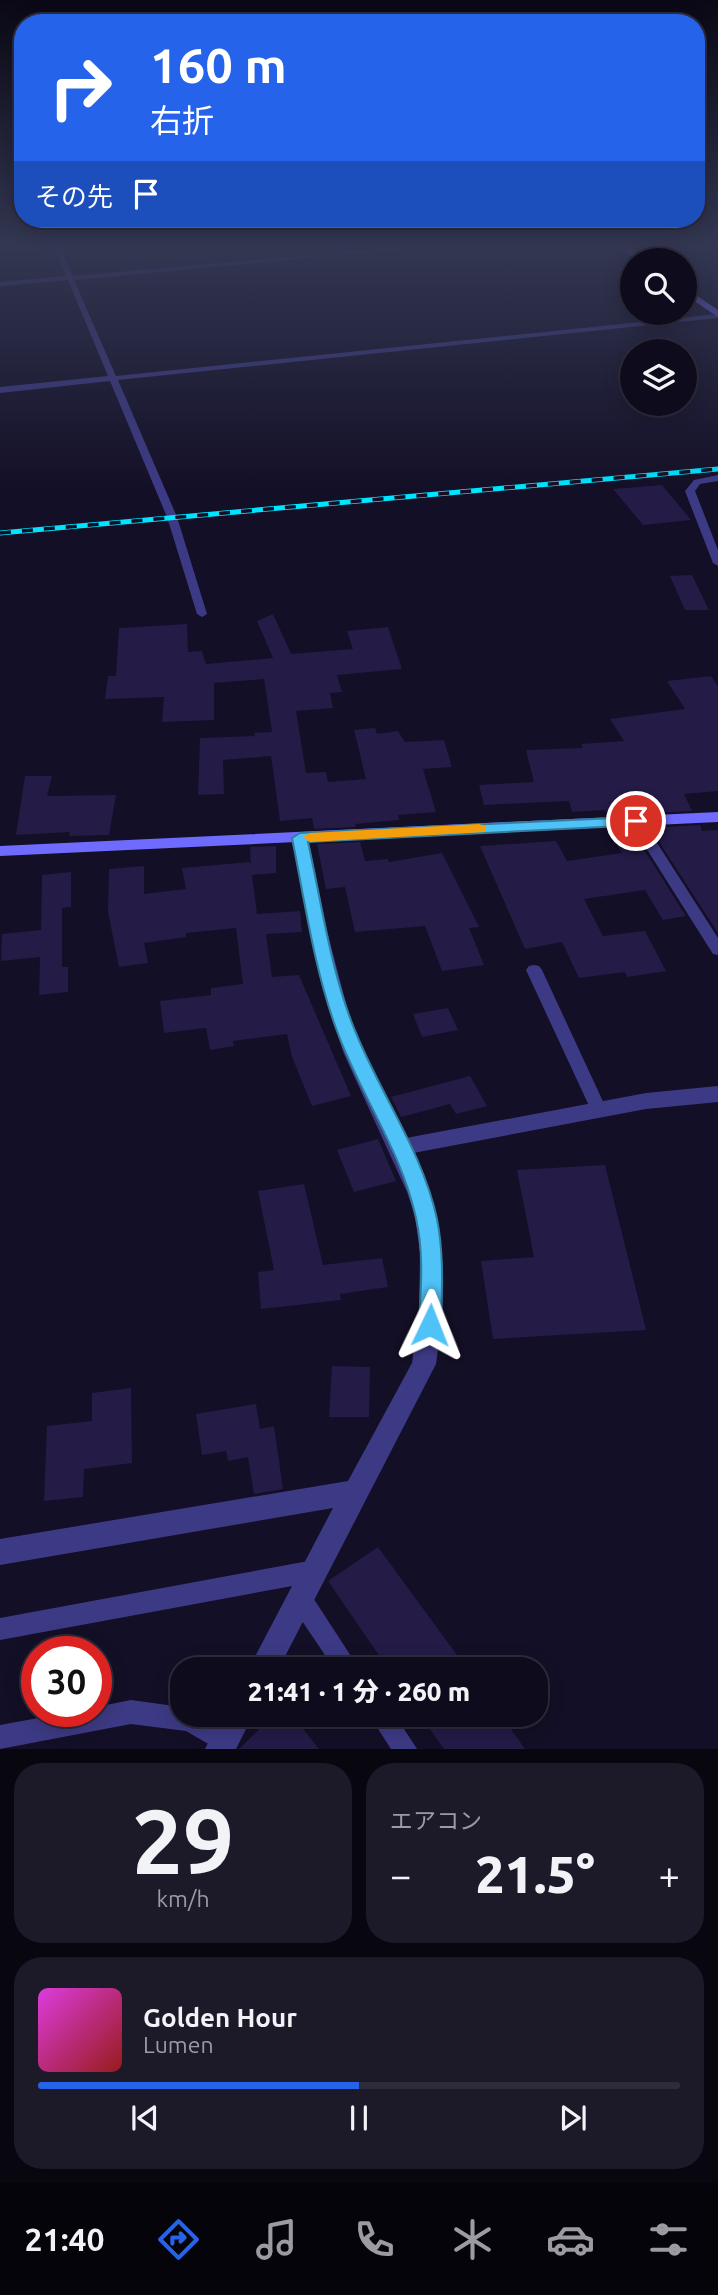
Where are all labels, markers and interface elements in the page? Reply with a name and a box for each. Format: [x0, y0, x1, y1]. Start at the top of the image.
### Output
text: 160 m [150, 37, 287, 92]
icon: right [35, 42, 126, 133]
text: 右折 [150, 102, 214, 138]
icon: arrive [127, 175, 165, 213]
text: その先 [35, 182, 113, 211]
map controls [620, 248, 697, 416]
button: search [620, 248, 697, 325]
button: layers [620, 339, 697, 416]
pin [606, 791, 666, 851]
icon: arrive [617, 802, 655, 840]
position arrow [393, 1288, 467, 1362]
speed limit sign: 30 [21, 1636, 112, 1727]
text: 21:41 · 1 分 · 260 m [248, 1677, 470, 1706]
text: 29 [132, 1789, 234, 1891]
text: エアコン [390, 1808, 482, 1833]
text: 21.5° [475, 1845, 595, 1903]
text: − [390, 1854, 411, 1896]
text: + [659, 1854, 680, 1896]
text: km/h [156, 1886, 210, 1911]
text: Golden Hour [143, 2003, 297, 2032]
text: Lumen [143, 2032, 214, 2057]
icon: previous [126, 2099, 164, 2137]
icon: pause [340, 2099, 378, 2137]
icon: next [554, 2099, 592, 2137]
icon: directions [154, 2215, 203, 2264]
icon: music [252, 2215, 301, 2264]
icon: phone [350, 2215, 399, 2264]
icon: climate [448, 2215, 497, 2264]
icon: car [546, 2215, 595, 2264]
icon: filters [644, 2215, 693, 2264]
text: 21:40 [25, 2221, 105, 2257]

